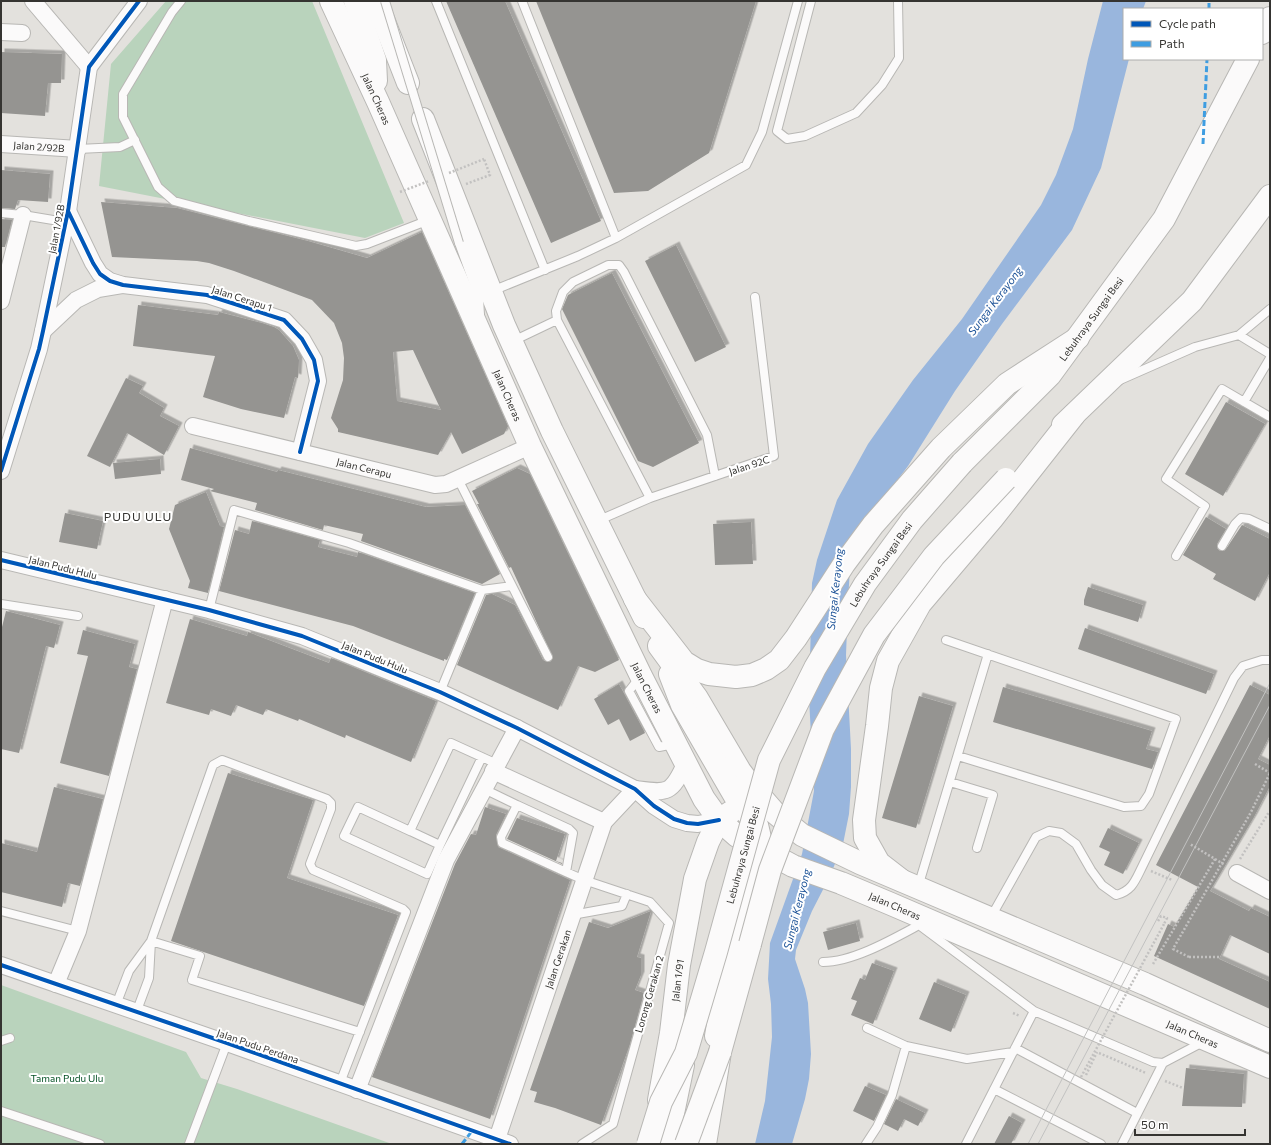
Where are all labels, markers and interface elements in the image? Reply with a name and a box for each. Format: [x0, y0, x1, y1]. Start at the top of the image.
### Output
legend [1123, 8, 1263, 60]
text: Cycle path [1159, 16, 1216, 30]
text: Path [1159, 36, 1185, 50]
street label: Jalan Cheras [359, 71, 393, 127]
street label: Jalan 2/92B [13, 139, 65, 154]
street label: Jalan 1/92B [45, 203, 67, 255]
water label: Sungai Kerayong [965, 263, 1025, 337]
street label: Lebuhraya Sungai Besi [1056, 275, 1126, 363]
street label: Jalan Cerapu 1 [210, 283, 274, 313]
street label: Jalan Cheras [491, 368, 524, 423]
street label: Jalan 92C [727, 453, 771, 477]
street label: Jalan Cerapu [335, 455, 393, 480]
district label: PUDU ULU [104, 509, 172, 523]
street label: Lebuhraya Sungai Besi [847, 520, 914, 609]
water label: Sungai Kerayong [824, 546, 845, 631]
street label: Jalan Pudu Hulu [28, 553, 98, 581]
street label: Jalan Pudu Hulu [340, 638, 410, 676]
street label: Jalan Cheras [629, 660, 665, 715]
street label: Lebuhraya Sungai Besi [724, 805, 762, 905]
water label: Sungai Kerayong [780, 866, 813, 950]
street label: Jalan Cheras [867, 889, 923, 922]
street label: Jalan Gerakan [542, 928, 573, 990]
street label: Lorong Gerakan 2 [632, 953, 666, 1034]
street label: Jalan 1/91 [669, 958, 686, 1002]
street label: Jalan Cheras [1165, 1017, 1221, 1050]
street label: Jalan Pudu Perdana [215, 1026, 301, 1066]
park label: Taman Pudu Ulu [31, 1072, 103, 1084]
scale bar [1135, 1111, 1245, 1137]
text: 50 m [1141, 1117, 1169, 1131]

